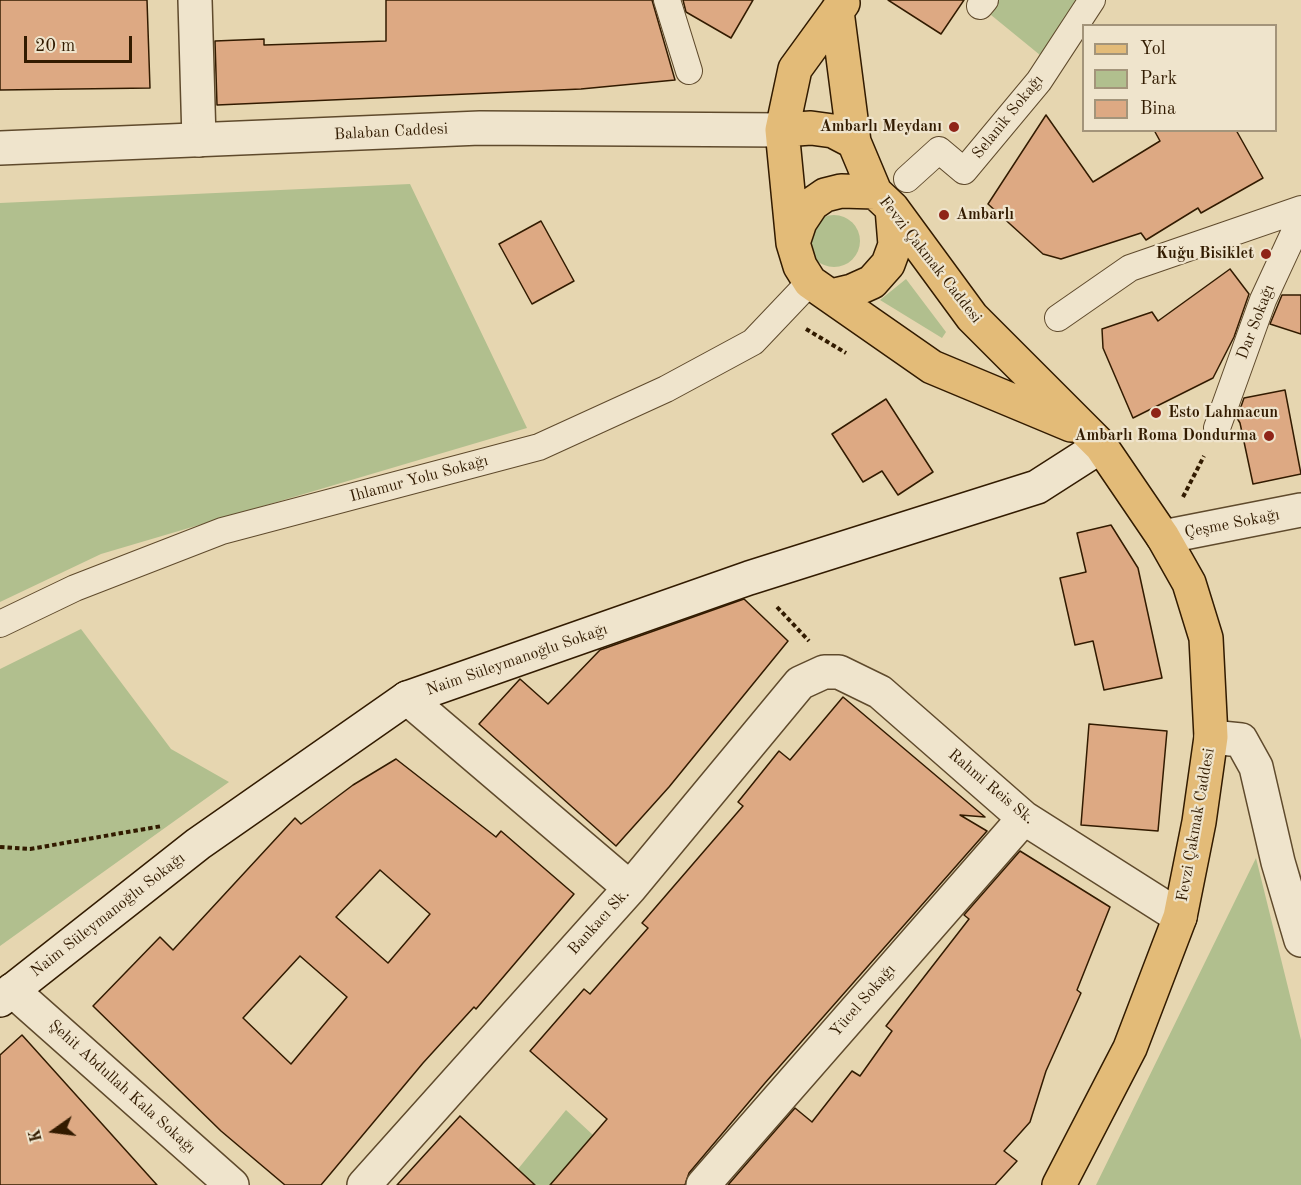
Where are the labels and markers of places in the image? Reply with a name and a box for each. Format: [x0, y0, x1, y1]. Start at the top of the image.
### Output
place label: Ambarlı Meydanı [820, 117, 942, 137]
marker: Ambarlı Meydanı [947, 120, 961, 134]
place label: Ambarlı [956, 205, 1014, 225]
marker: Ambarlı [937, 208, 951, 222]
place label: Kuğu Bisiklet [1156, 244, 1254, 264]
marker: Kuğu Bisiklet [1259, 247, 1273, 261]
place label: Esto Lahmacun [1168, 403, 1278, 423]
marker: Esto Lahmacun [1149, 406, 1163, 420]
place label: Ambarlı Roma Dondurma [1075, 426, 1257, 446]
marker: Ambarlı Roma Dondurma [1262, 429, 1276, 443]

